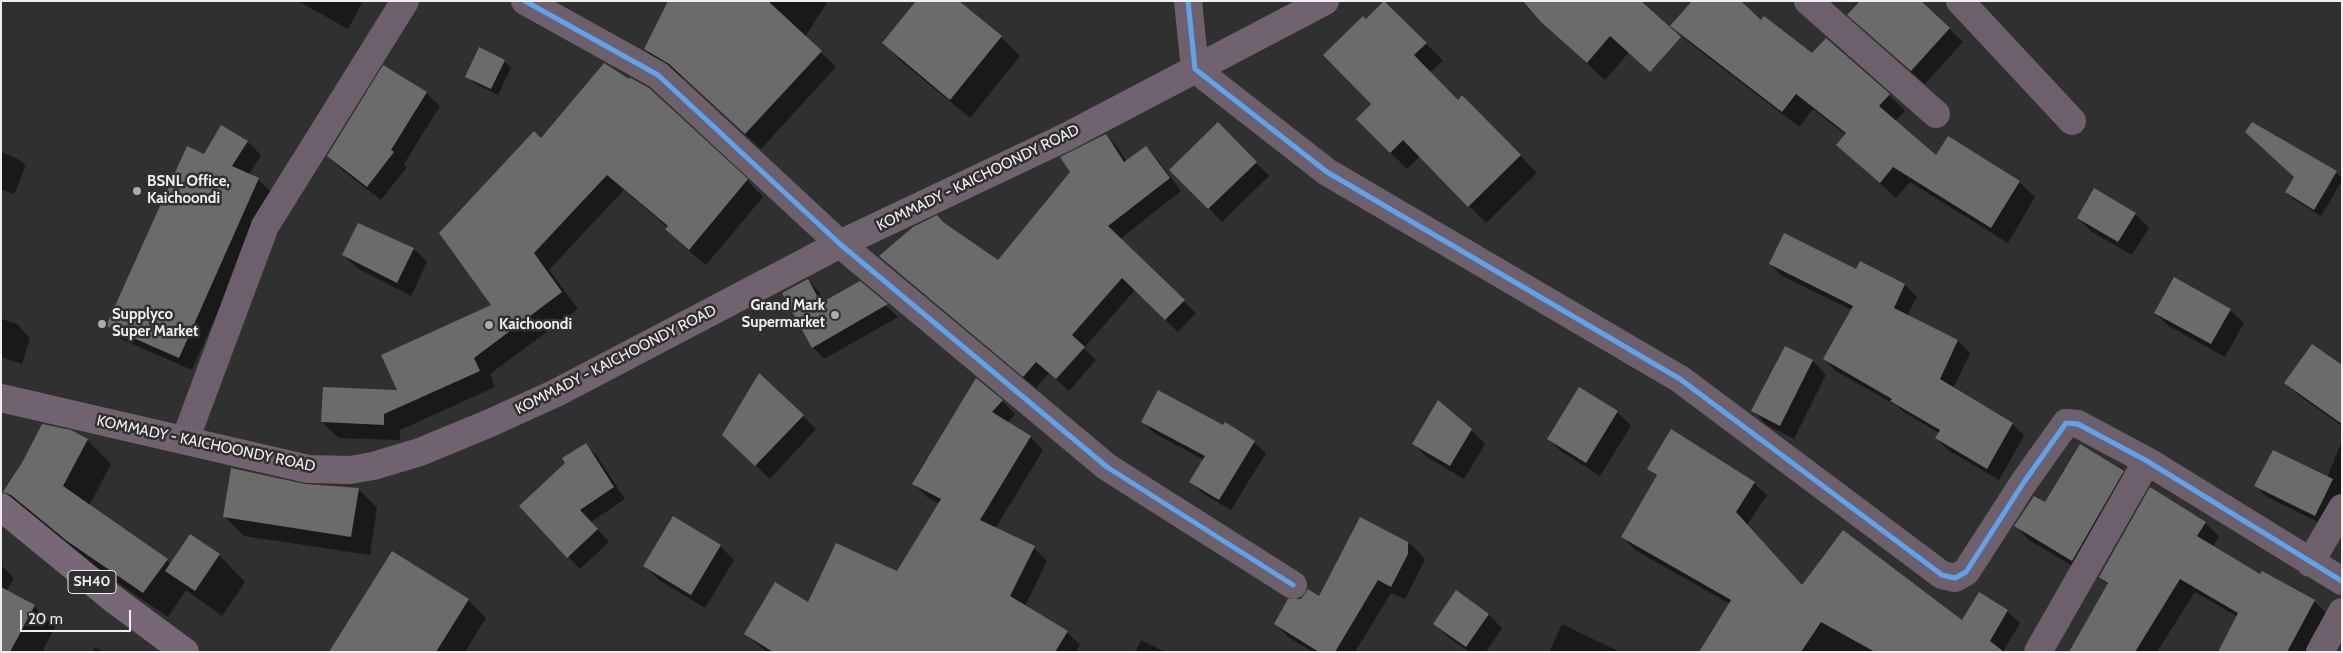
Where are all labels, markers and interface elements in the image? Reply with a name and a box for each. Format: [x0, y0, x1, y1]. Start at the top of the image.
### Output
street label: KOMMADY - KAICHOONDY ROAD [874, 121, 1082, 235]
place label: BSNL Office, Kaichoondi [147, 173, 230, 208]
marker: BSNL Office, Kaichoondi [131, 185, 143, 197]
place label: Grand Mark Supermarket [742, 297, 825, 332]
street label: KOMMADY - KAICHOONDY ROAD [512, 301, 720, 419]
place label: Supplyco Super Market [112, 306, 198, 341]
marker: Grand Mark Supermarket [829, 309, 841, 321]
place label: Kaichoondi [499, 316, 572, 334]
marker: Supplyco Super Market [96, 318, 108, 330]
marker: Kaichoondi [483, 319, 495, 331]
street label: KOMMADY - KAICHOONDY ROAD [95, 412, 317, 476]
road number: SH40 [68, 570, 116, 594]
scale bar [22, 600, 134, 632]
text: 20 m [28, 610, 63, 628]

